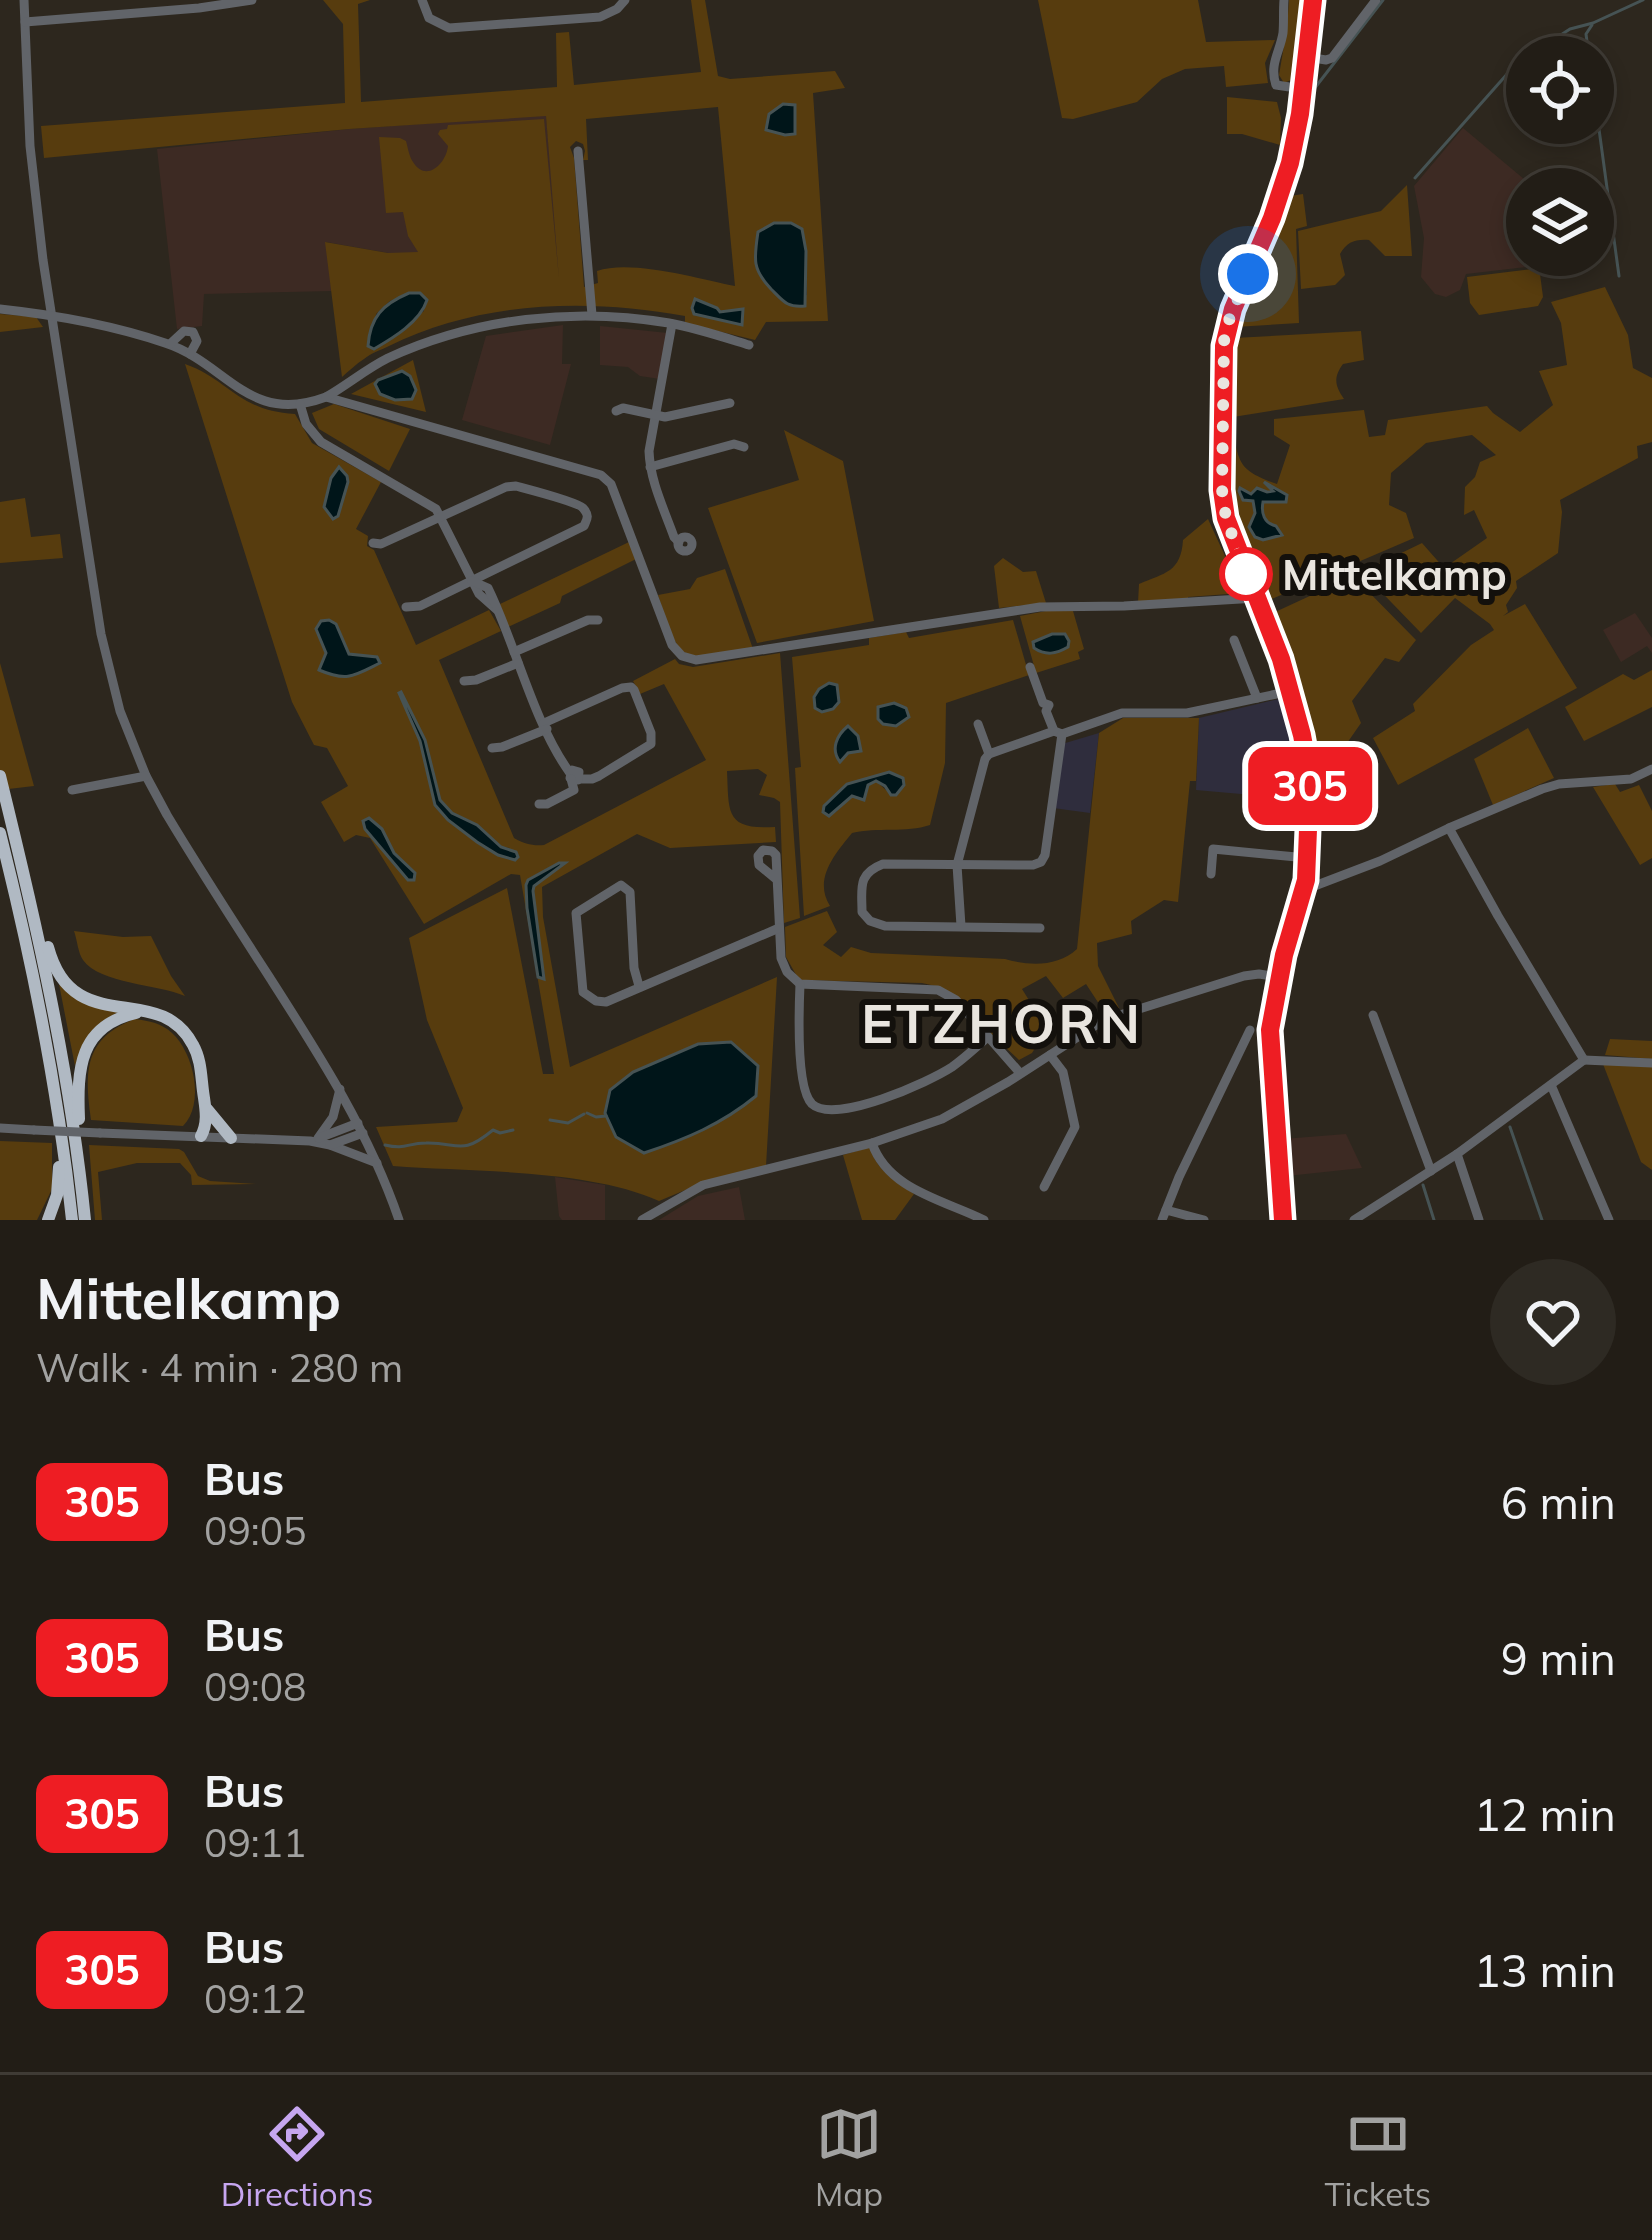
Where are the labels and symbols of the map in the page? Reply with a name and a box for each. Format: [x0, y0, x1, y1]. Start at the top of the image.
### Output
your location [1218, 244, 1278, 304]
place label: Mittelkamp [1282, 548, 1507, 601]
marker: Mittelkamp [1221, 549, 1271, 599]
line badge: 305 [1241, 747, 1379, 825]
district label: ETZHORN [861, 989, 1143, 1057]

